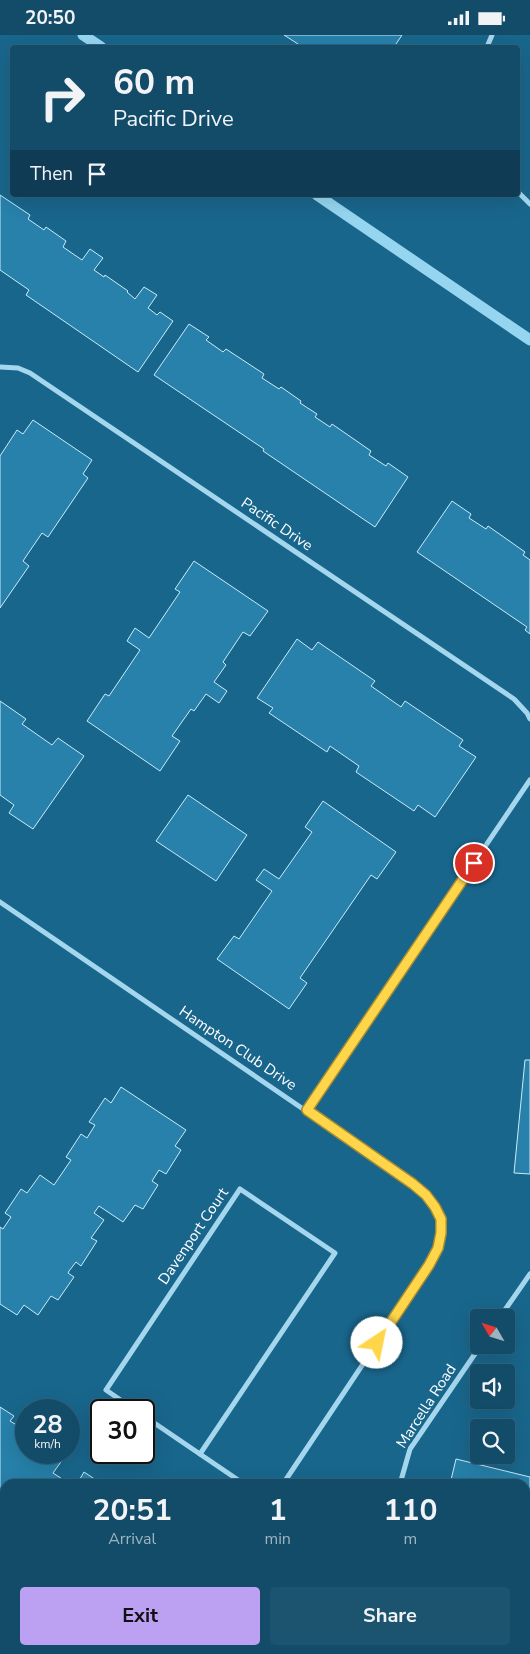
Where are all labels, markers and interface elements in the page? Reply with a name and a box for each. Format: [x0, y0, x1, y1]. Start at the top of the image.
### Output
text: 20:50 [25, 5, 75, 31]
text: 60 m [113, 59, 195, 106]
icon: right [30, 65, 95, 130]
text: Pacific Drive [113, 104, 234, 134]
icon: arrive [83, 160, 111, 188]
text: Then [30, 161, 73, 187]
street label: Pacific Drive [237, 493, 317, 555]
pin [453, 842, 495, 884]
icon: arrive [460, 849, 488, 877]
street label: Hampton Club Drive [175, 1001, 301, 1095]
street label: Davenport Court [153, 1183, 233, 1288]
north arrow [470, 1309, 515, 1354]
map controls [470, 1309, 515, 1464]
position arrow [350, 1316, 402, 1368]
street label: Marcella Road [391, 1360, 461, 1452]
button: sound [470, 1364, 515, 1409]
speed limit sign: 30 [90, 1399, 155, 1464]
text: 28 [32, 1408, 63, 1442]
button: search [470, 1419, 515, 1464]
text: km/h [34, 1436, 61, 1452]
text: 20:51 [93, 1490, 172, 1531]
text: 1 [269, 1490, 287, 1531]
text: 110 [383, 1490, 437, 1531]
text: Arrival [108, 1528, 156, 1550]
text: min [264, 1528, 291, 1550]
text: m [404, 1528, 417, 1550]
button: Exit [20, 1587, 260, 1645]
button: Share [270, 1587, 510, 1645]

